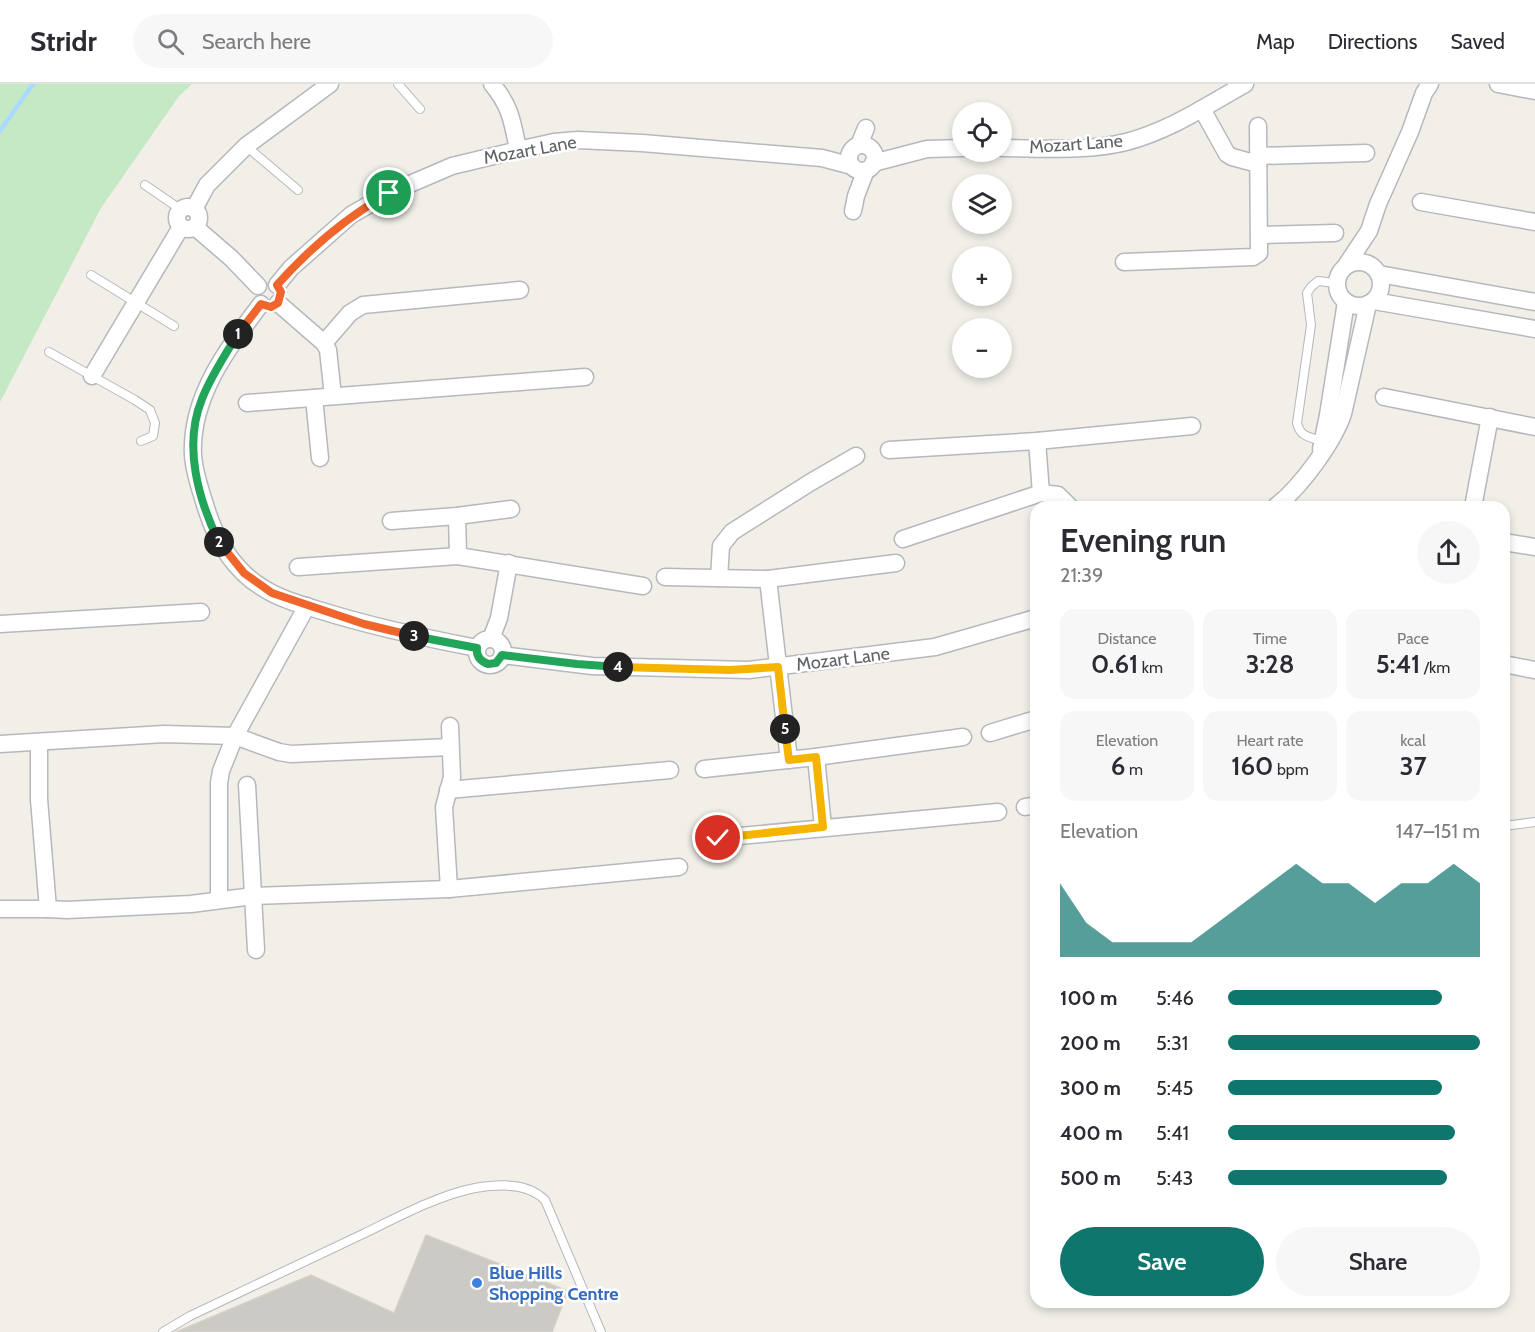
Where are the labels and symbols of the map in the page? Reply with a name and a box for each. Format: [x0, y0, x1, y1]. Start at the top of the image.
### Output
street label: Mozart Lane [1028, 130, 1124, 158]
street label: Mozart Lane [482, 131, 578, 169]
pin [363, 167, 414, 218]
pin: 1 [223, 319, 253, 349]
pin: 2 [204, 527, 234, 557]
pin: 3 [399, 621, 429, 651]
street label: Mozart Lane [795, 642, 891, 676]
pin: 4 [603, 652, 633, 682]
pin: 5 [770, 714, 800, 744]
pin [692, 812, 743, 863]
place label: Blue Hills Shopping Centre [489, 1262, 619, 1305]
marker: Blue Hills Shopping Centre [470, 1276, 484, 1290]

